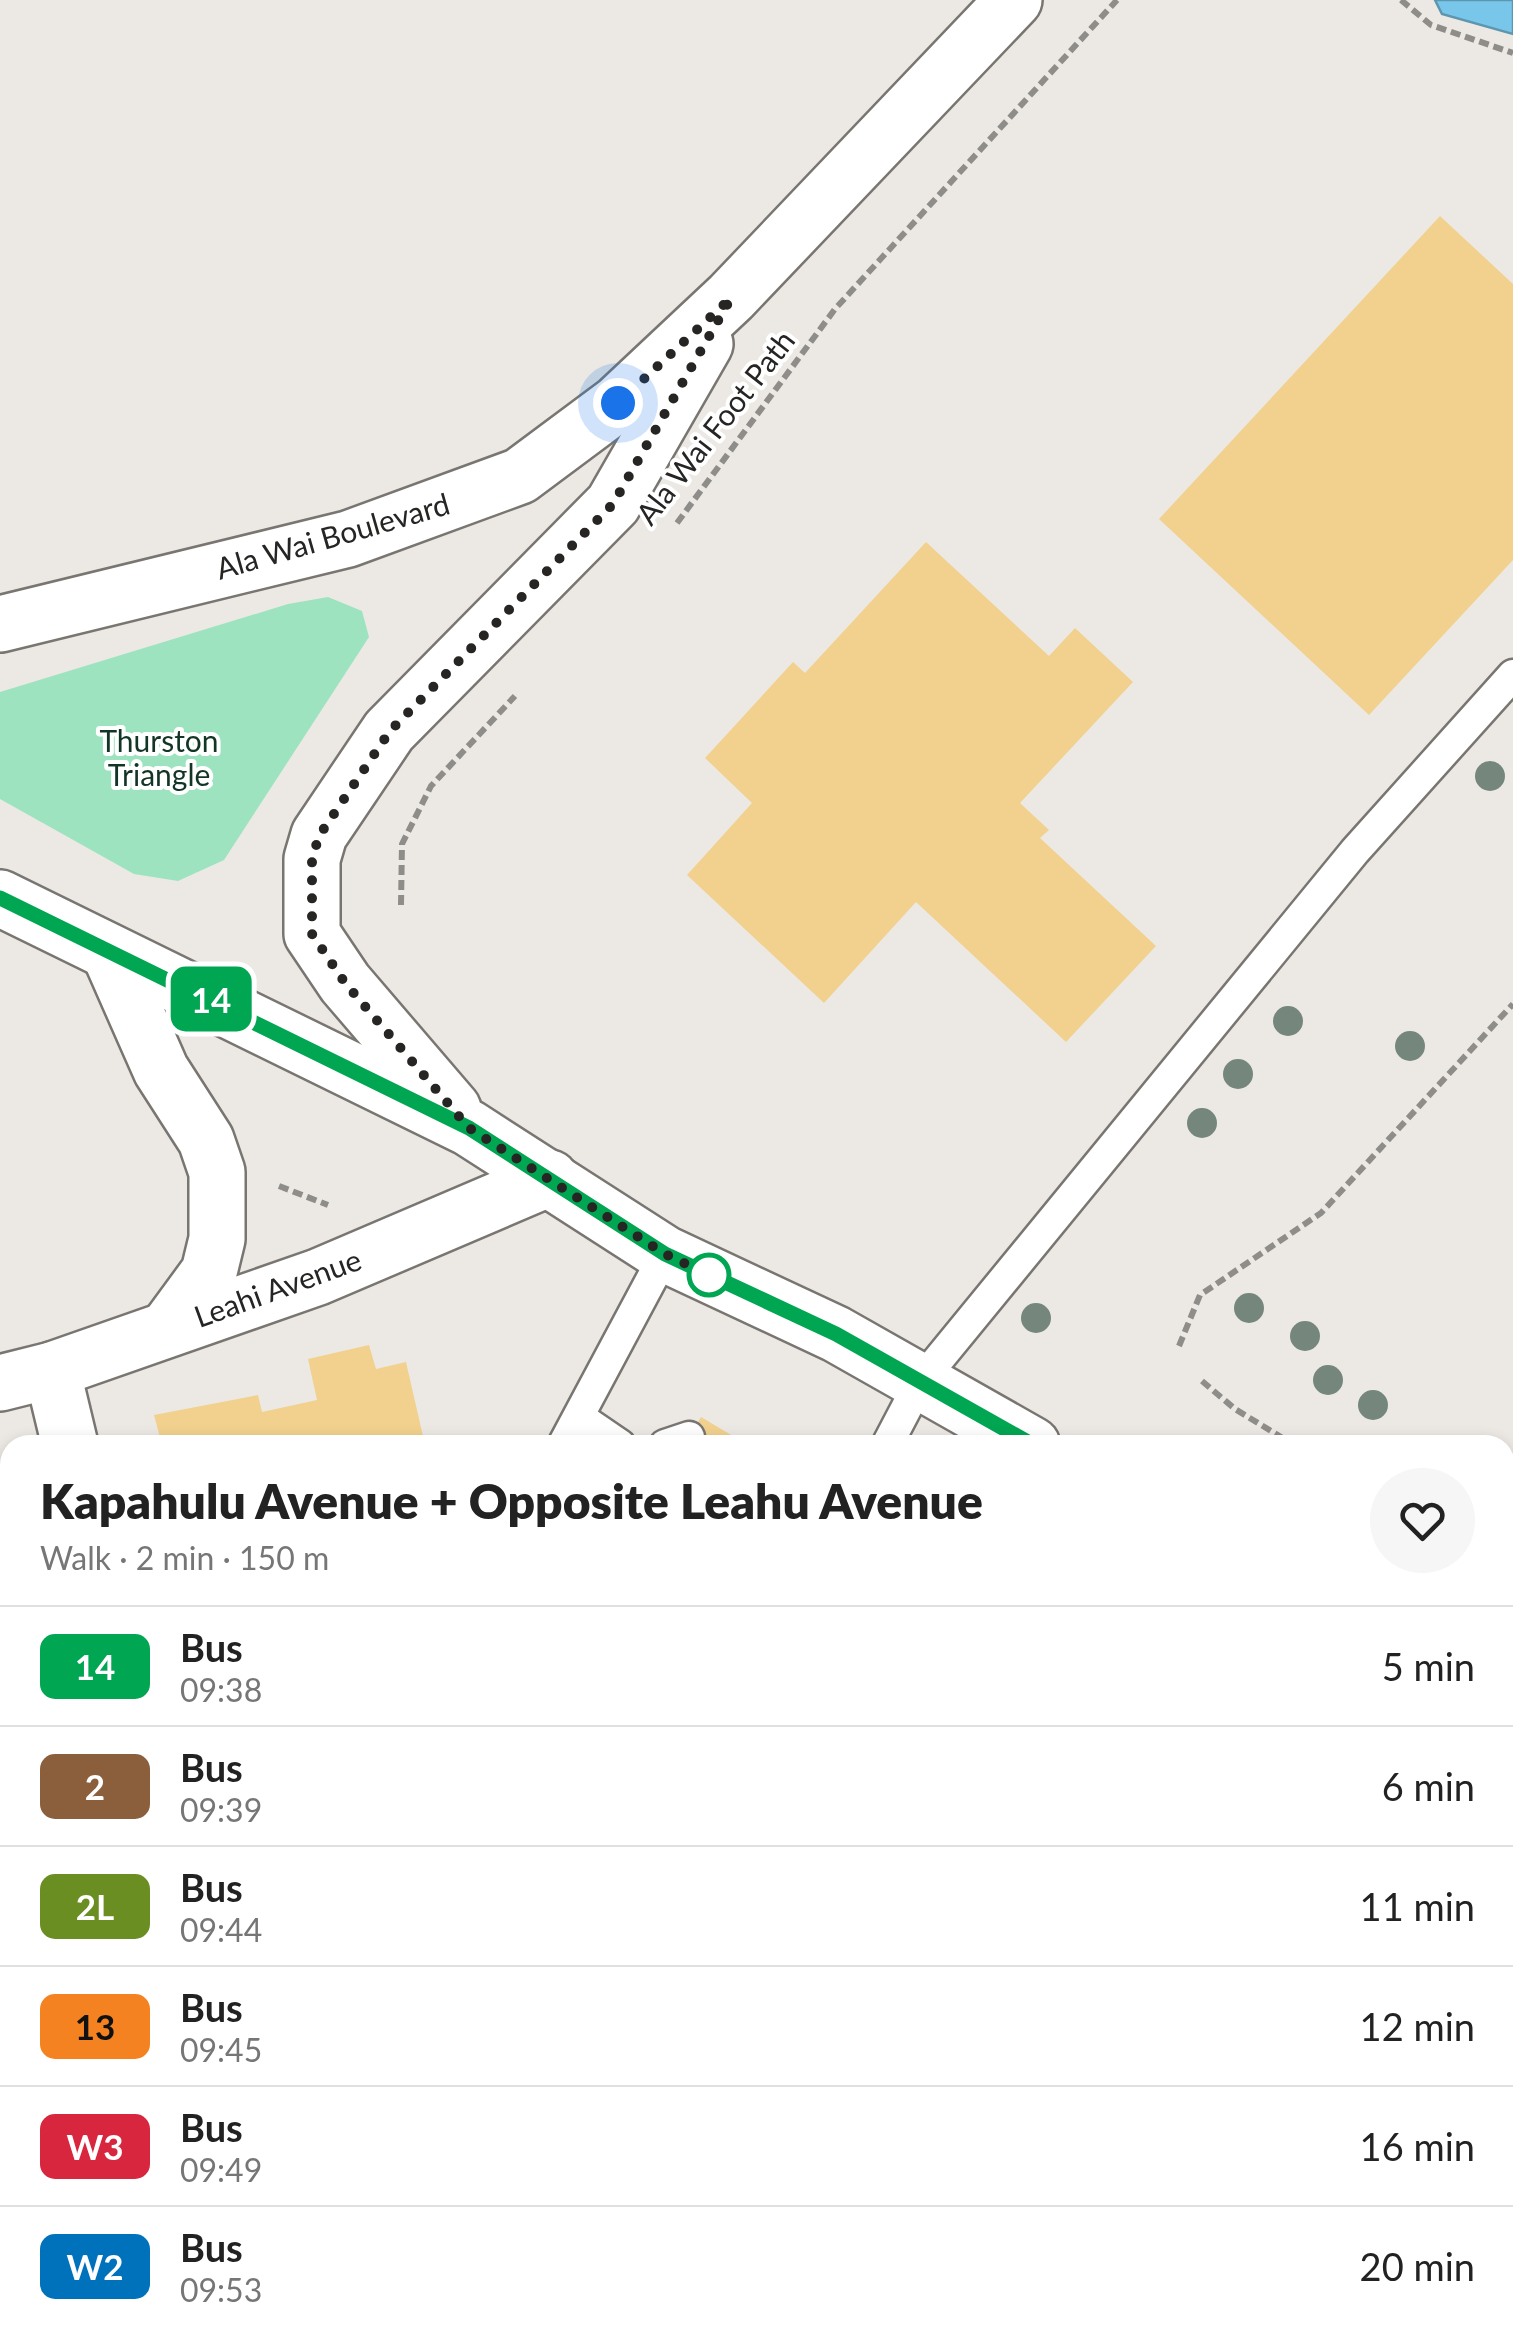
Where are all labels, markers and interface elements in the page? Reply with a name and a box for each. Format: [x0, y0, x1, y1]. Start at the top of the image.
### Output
street label: Ala Wai Foot Path [628, 323, 801, 531]
your location [593, 378, 643, 428]
street label: Ala Wai Boulevard [211, 485, 453, 586]
park label: Thurston Triangle [99, 722, 219, 792]
line badge: 14 [166, 966, 256, 1032]
text: 14 [191, 978, 231, 1020]
street label: Leahi Avenue [189, 1240, 366, 1334]
unlabelled marker [688, 1254, 730, 1296]
button: heart [1370, 1468, 1475, 1573]
text: Kapahulu Avenue + Opposite Leahu Avenue [40, 1472, 983, 1529]
text: Walk · 2 min · 150 m [40, 1538, 329, 1577]
text: Bus [180, 1624, 243, 1670]
text: 5 min [1382, 1643, 1475, 1689]
text: 14 [75, 1645, 115, 1687]
text: 09:38 [180, 1670, 262, 1709]
text: Bus [180, 1744, 243, 1790]
text: 6 min [1382, 1763, 1475, 1809]
text: 2 [85, 1765, 105, 1807]
text: 09:39 [180, 1790, 262, 1829]
text: Bus [180, 1864, 243, 1910]
text: 11 min [1360, 1883, 1475, 1929]
text: 2L [76, 1885, 114, 1927]
text: 09:44 [180, 1910, 262, 1949]
text: Bus [180, 1984, 243, 2030]
text: 12 min [1360, 2003, 1475, 2049]
text: 13 [75, 2005, 115, 2047]
text: 09:45 [180, 2030, 262, 2069]
text: Bus [180, 2104, 243, 2150]
text: 16 min [1360, 2123, 1475, 2169]
text: W3 [66, 2125, 124, 2167]
text: 09:49 [180, 2150, 262, 2189]
text: Bus [180, 2224, 243, 2270]
text: 20 min [1360, 2243, 1475, 2289]
text: W2 [66, 2245, 124, 2287]
text: 09:53 [180, 2270, 262, 2309]

